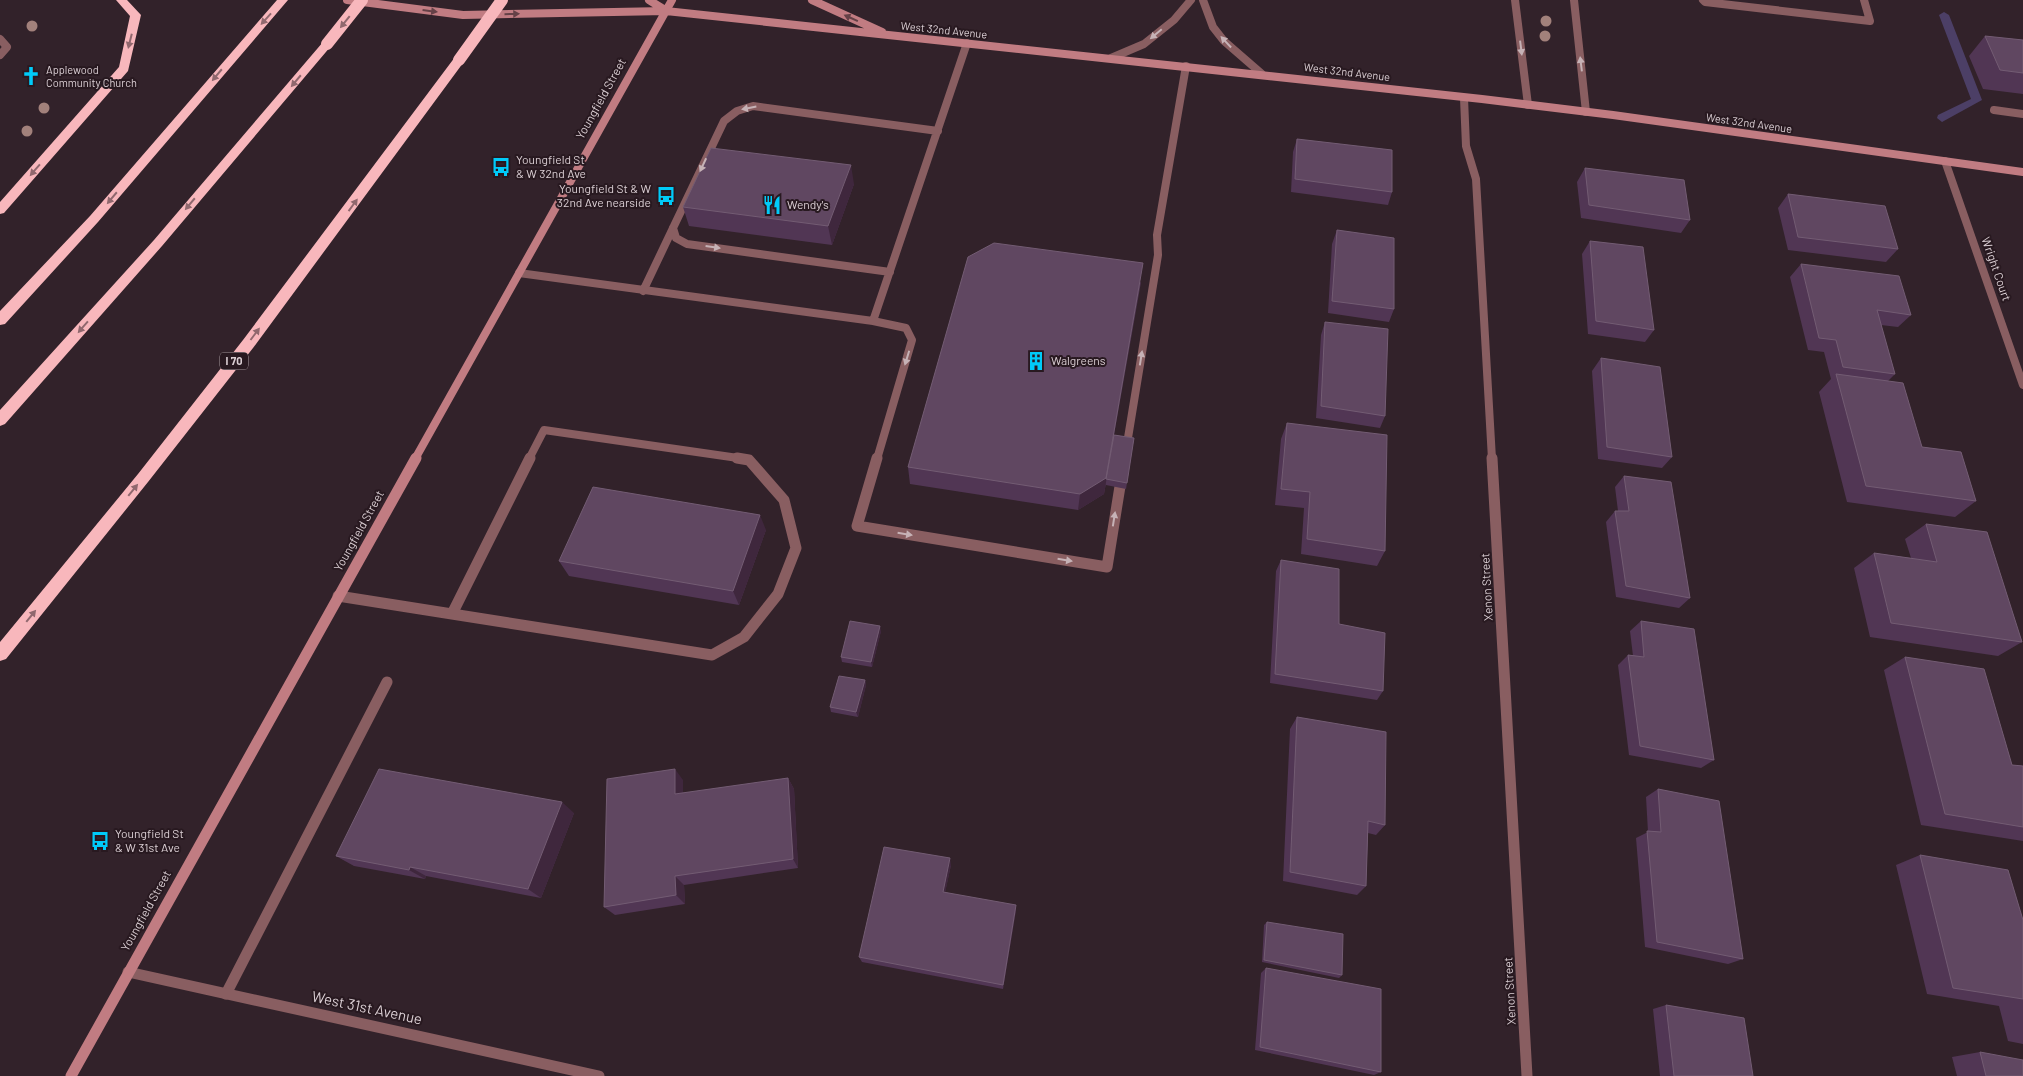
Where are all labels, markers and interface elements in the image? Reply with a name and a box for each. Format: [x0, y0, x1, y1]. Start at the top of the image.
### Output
one-way arrow [423, 7, 439, 15]
one-way arrow [504, 10, 520, 18]
one-way arrow [260, 12, 272, 24]
one-way arrow [844, 13, 858, 21]
one-way arrow [339, 15, 350, 28]
street label: West 32nd Avenue [900, 18, 988, 41]
one-way arrow [1150, 28, 1163, 39]
one-way arrow [126, 34, 134, 49]
one-way arrow [1220, 36, 1231, 48]
one-way arrow [1517, 41, 1525, 57]
one-way arrow [1577, 55, 1585, 71]
street label: Youngfield Street [572, 56, 628, 141]
street label: West 32nd Avenue [1303, 60, 1391, 83]
place label: Applewood Community Church [46, 63, 137, 89]
church icon: Applewood Community Church [20, 65, 42, 87]
one-way arrow [211, 68, 223, 80]
one-way arrow [290, 74, 301, 87]
one-way arrow [742, 104, 757, 112]
street label: West 32nd Avenue [1705, 110, 1793, 135]
place label: Youngfield St & W 32nd Ave [516, 152, 586, 180]
bus stop icon: Youngfield St & W 32nd Ave [490, 156, 512, 178]
one-way arrow [699, 158, 707, 172]
one-way arrow [30, 163, 41, 176]
place label: Youngfield St & W 32nd Ave nearside [557, 181, 651, 209]
bus stop icon: Youngfield St & W 32nd Ave nearside [655, 185, 677, 207]
one-way arrow [106, 192, 117, 205]
restaurant icon: Wendy's [761, 194, 783, 216]
place label: Wendy's [787, 197, 829, 211]
one-way arrow [185, 198, 196, 211]
one-way arrow [348, 198, 358, 212]
street label: Wright Court [1979, 235, 2014, 302]
one-way arrow [705, 244, 721, 252]
one-way arrow [78, 320, 89, 333]
one-way arrow [250, 327, 260, 341]
building icon: Walgreens [1025, 350, 1047, 372]
one-way arrow [1137, 350, 1145, 366]
one-way arrow [902, 351, 910, 366]
road number: I 70 [220, 352, 248, 370]
place label: Walgreens [1051, 353, 1106, 367]
one-way arrow [128, 484, 139, 497]
street label: Youngfield Street [330, 488, 386, 573]
one-way arrow [1111, 510, 1119, 526]
one-way arrow [897, 530, 913, 538]
street label: Xenon Street [1477, 553, 1495, 621]
one-way arrow [1057, 556, 1073, 564]
one-way arrow [25, 610, 36, 623]
place label: Youngfield St & W 31st Ave [115, 826, 184, 854]
bus stop icon: Youngfield St & W 31st Ave [89, 830, 111, 852]
street label: Youngfield Street [117, 868, 173, 953]
street label: Xenon Street [1500, 957, 1518, 1025]
street label: West 31st Avenue [310, 987, 424, 1027]

